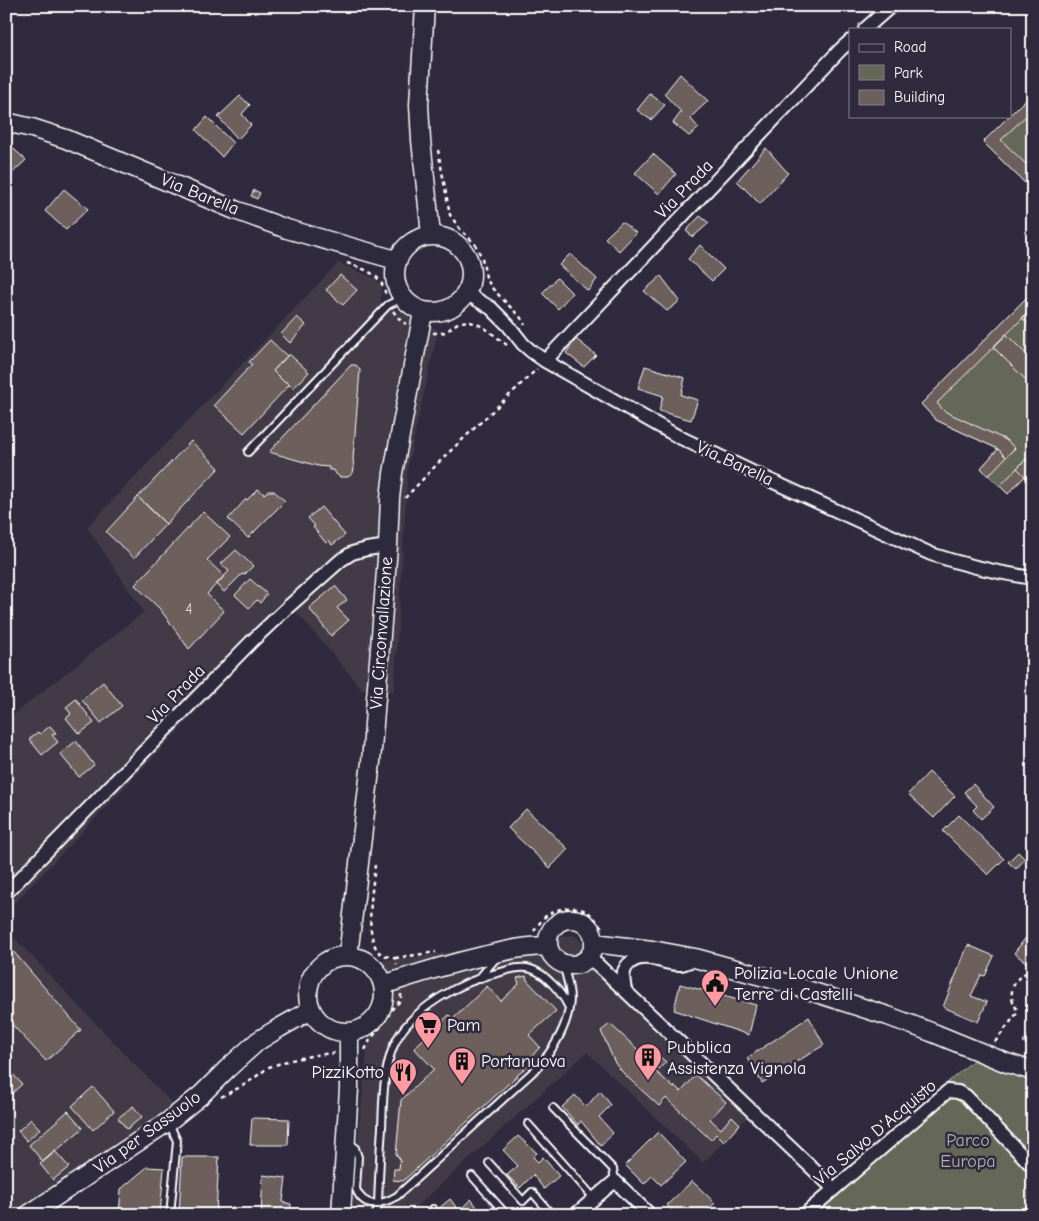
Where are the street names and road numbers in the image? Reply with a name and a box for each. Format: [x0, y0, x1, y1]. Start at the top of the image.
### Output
street label: Via Prada [651, 155, 718, 223]
street label: Via Barella [158, 169, 242, 220]
street label: Via Barella [693, 437, 777, 490]
street label: Via Circonvallazione [366, 556, 397, 710]
street label: Via Prada [143, 660, 210, 728]
street label: Via Salvo D'Acquisto [810, 1075, 941, 1190]
street label: Via per Sassuolo [90, 1087, 205, 1178]

